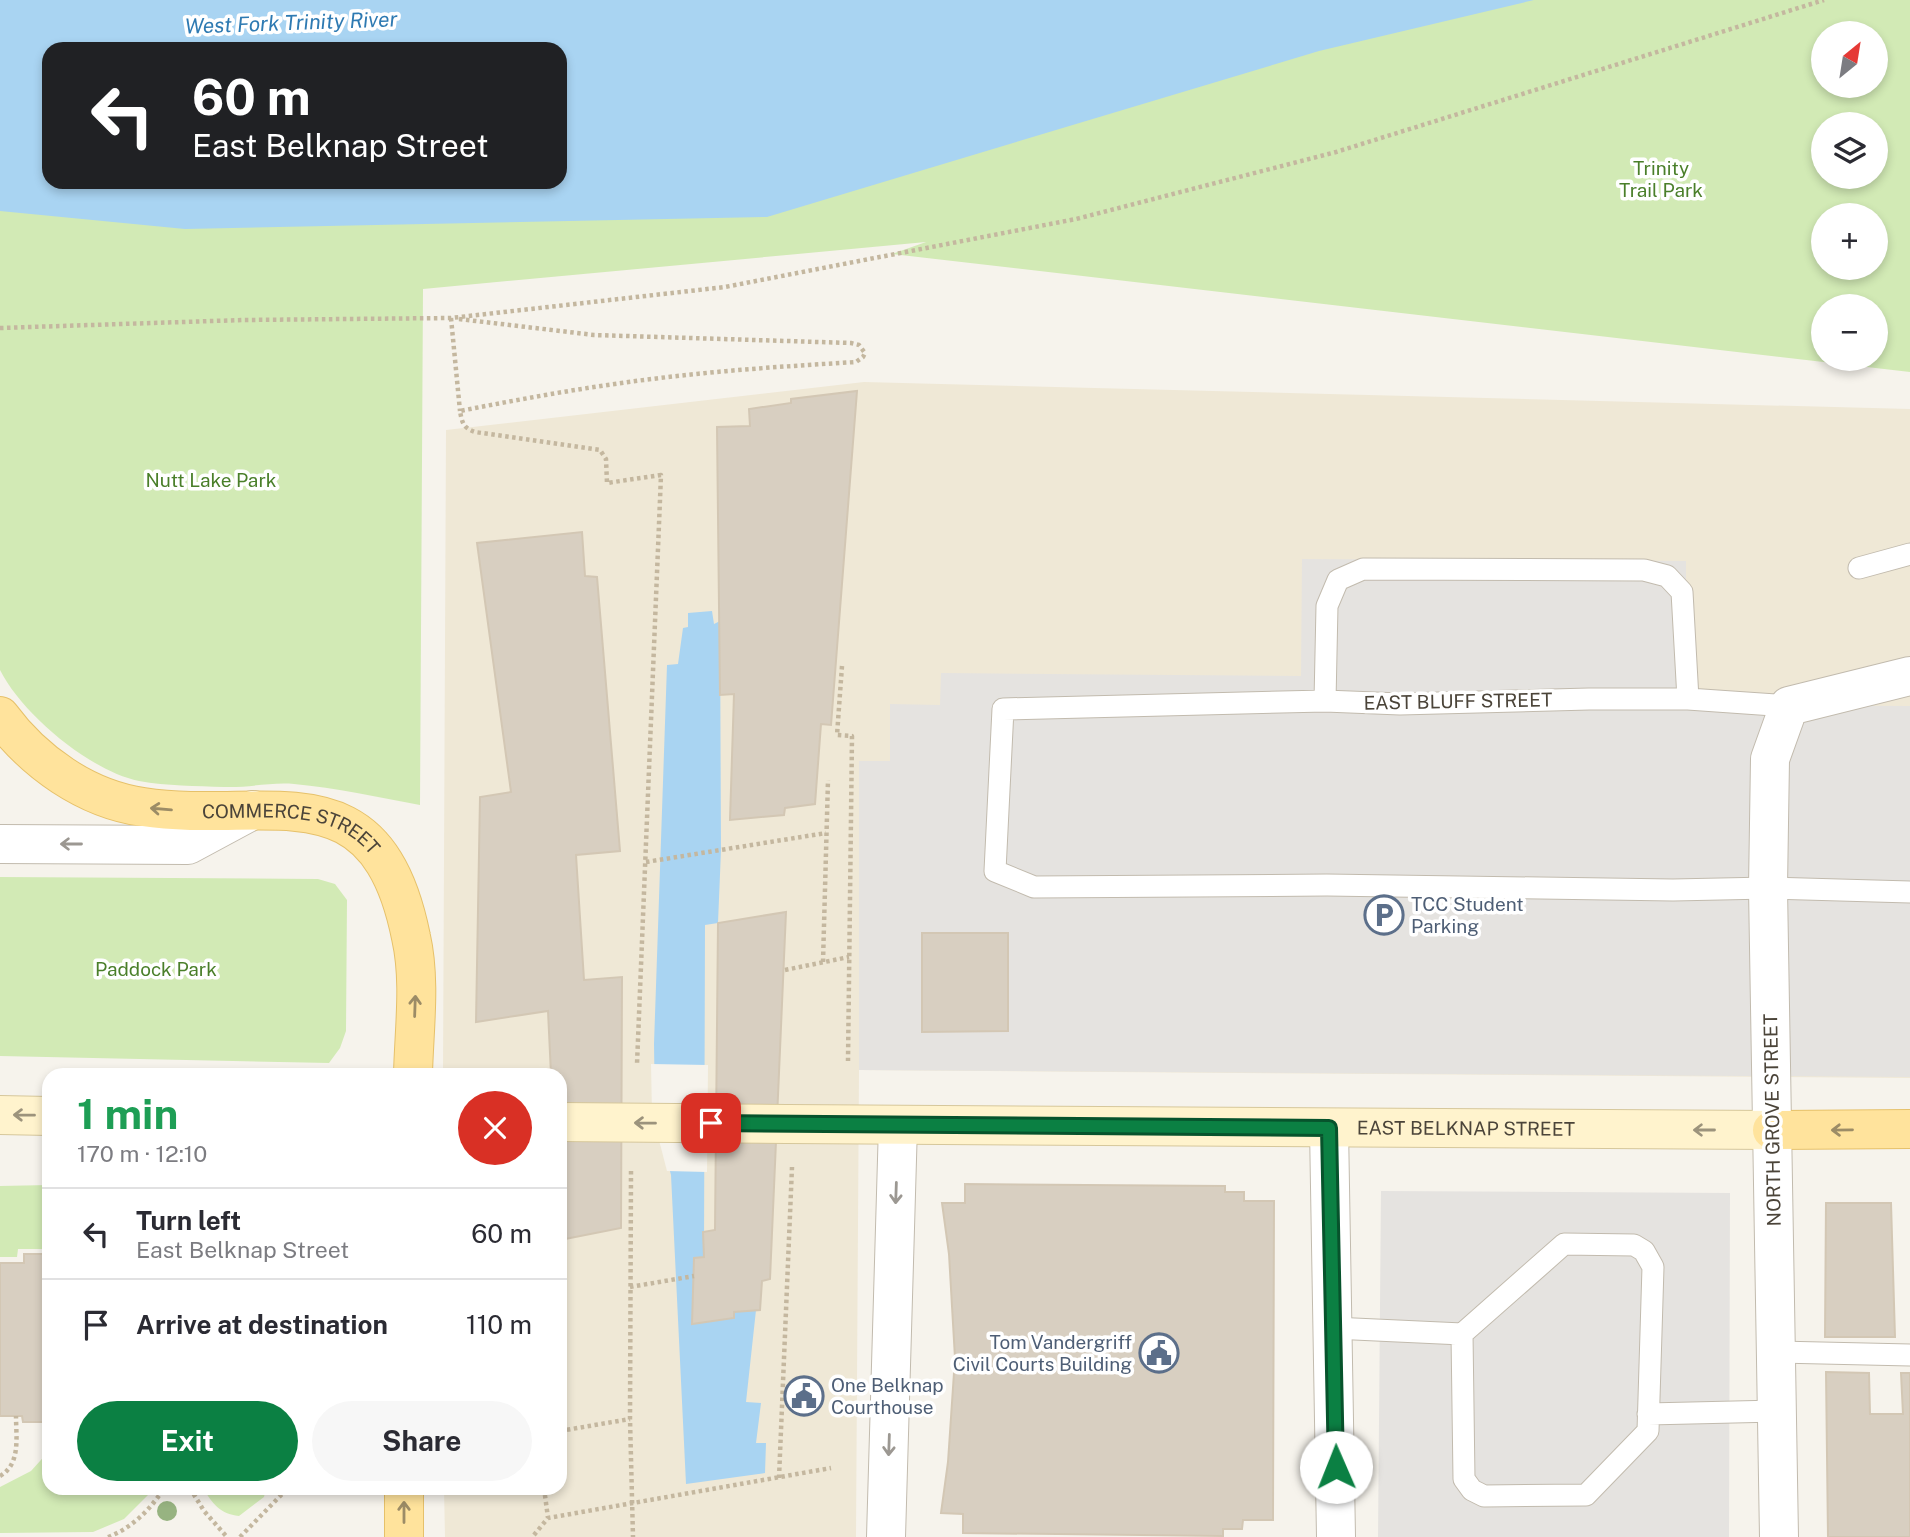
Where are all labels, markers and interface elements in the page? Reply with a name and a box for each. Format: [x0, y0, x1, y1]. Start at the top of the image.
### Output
water label: West Fork Trinity River [184, 6, 399, 39]
north arrow [1811, 21, 1888, 98]
map controls [1811, 21, 1888, 371]
text: 60 m [192, 68, 311, 126]
icon: left [77, 70, 168, 161]
button: layers [1811, 112, 1888, 189]
text: East Belknap Street [192, 127, 489, 164]
park label: Trinity Trail Park [1619, 157, 1703, 201]
button: + [1811, 203, 1888, 280]
button: − [1811, 294, 1888, 371]
park label: Nutt Lake Park [146, 469, 277, 491]
street label: EAST BLUFF STREET [1363, 688, 1553, 714]
street label: COMMERCE STREET [202, 799, 385, 858]
one-way arrow [150, 802, 172, 815]
one-way arrow [60, 837, 83, 851]
place label: TCC Student Parking [1411, 893, 1524, 937]
parking icon: TCC Student Parking [1363, 894, 1405, 936]
park label: Paddock Park [95, 958, 217, 980]
one-way arrow [409, 995, 422, 1018]
street label: NORTH GROVE STREET [1759, 1013, 1785, 1227]
text: 1 min [77, 1089, 178, 1138]
button: close [458, 1091, 532, 1165]
pin [681, 1093, 741, 1153]
icon: arrive [692, 1104, 730, 1142]
one-way arrow [13, 1109, 36, 1122]
one-way arrow [634, 1116, 657, 1129]
street label: EAST BELKNAP STREET [1357, 1116, 1575, 1140]
one-way arrow [1693, 1123, 1716, 1137]
one-way arrow [1831, 1123, 1854, 1136]
text: 170 m · 12:10 [77, 1140, 207, 1167]
one-way arrow [889, 1182, 902, 1205]
text: Turn left [136, 1205, 241, 1236]
icon: left [77, 1215, 115, 1253]
text: 60 m [471, 1218, 532, 1249]
text: East Belknap Street [136, 1236, 349, 1263]
icon: arrive [77, 1306, 115, 1344]
text: Arrive at destination [136, 1309, 388, 1340]
text: 110 m [466, 1309, 532, 1340]
place label: Tom Vandergriff Civil Courts Building [953, 1331, 1132, 1375]
public building icon: Tom Vandergriff Civil Courts Building [1138, 1332, 1180, 1374]
place label: One Belknap Courthouse [831, 1374, 944, 1418]
public building icon: One Belknap Courthouse [783, 1375, 825, 1417]
button: Exit [77, 1401, 298, 1481]
button: Share [312, 1401, 532, 1481]
position arrow [1299, 1430, 1373, 1504]
one-way arrow [882, 1433, 895, 1456]
one-way arrow [397, 1501, 411, 1524]

